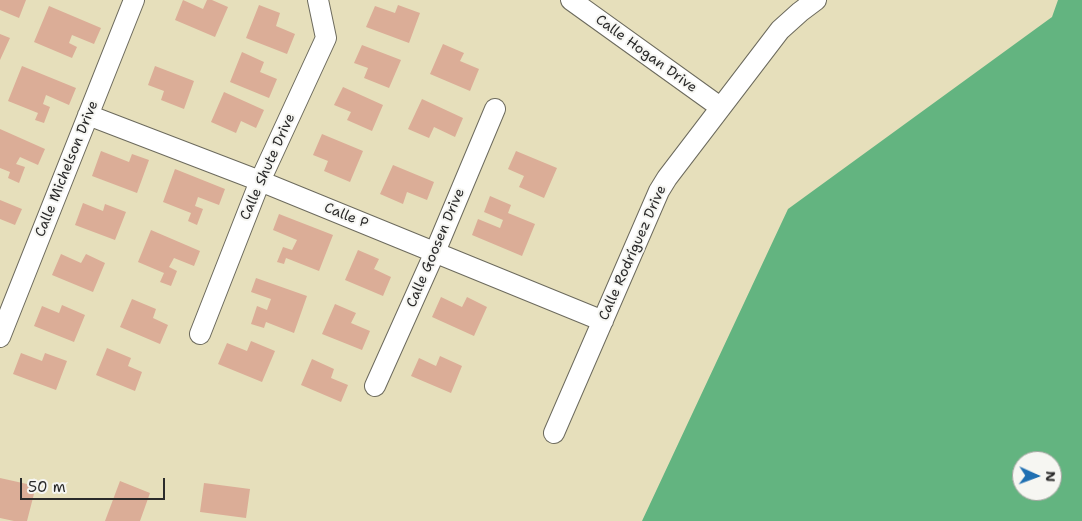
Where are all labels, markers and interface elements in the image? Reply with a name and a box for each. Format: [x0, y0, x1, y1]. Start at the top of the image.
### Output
street label: Calle Hogan Drive [592, 11, 700, 97]
street label: Calle Michelson Drive [32, 98, 102, 240]
street label: Calle Shute Drive [237, 111, 299, 223]
street label: Calle Rodríguez Drive [596, 183, 670, 323]
street label: Calle Goosen Drive [403, 186, 469, 310]
street label: Calle P [321, 200, 371, 232]
north arrow [1012, 451, 1062, 501]
scale bar [22, 468, 168, 500]
text: N [1042, 471, 1060, 482]
text: 50 m [28, 477, 66, 497]

